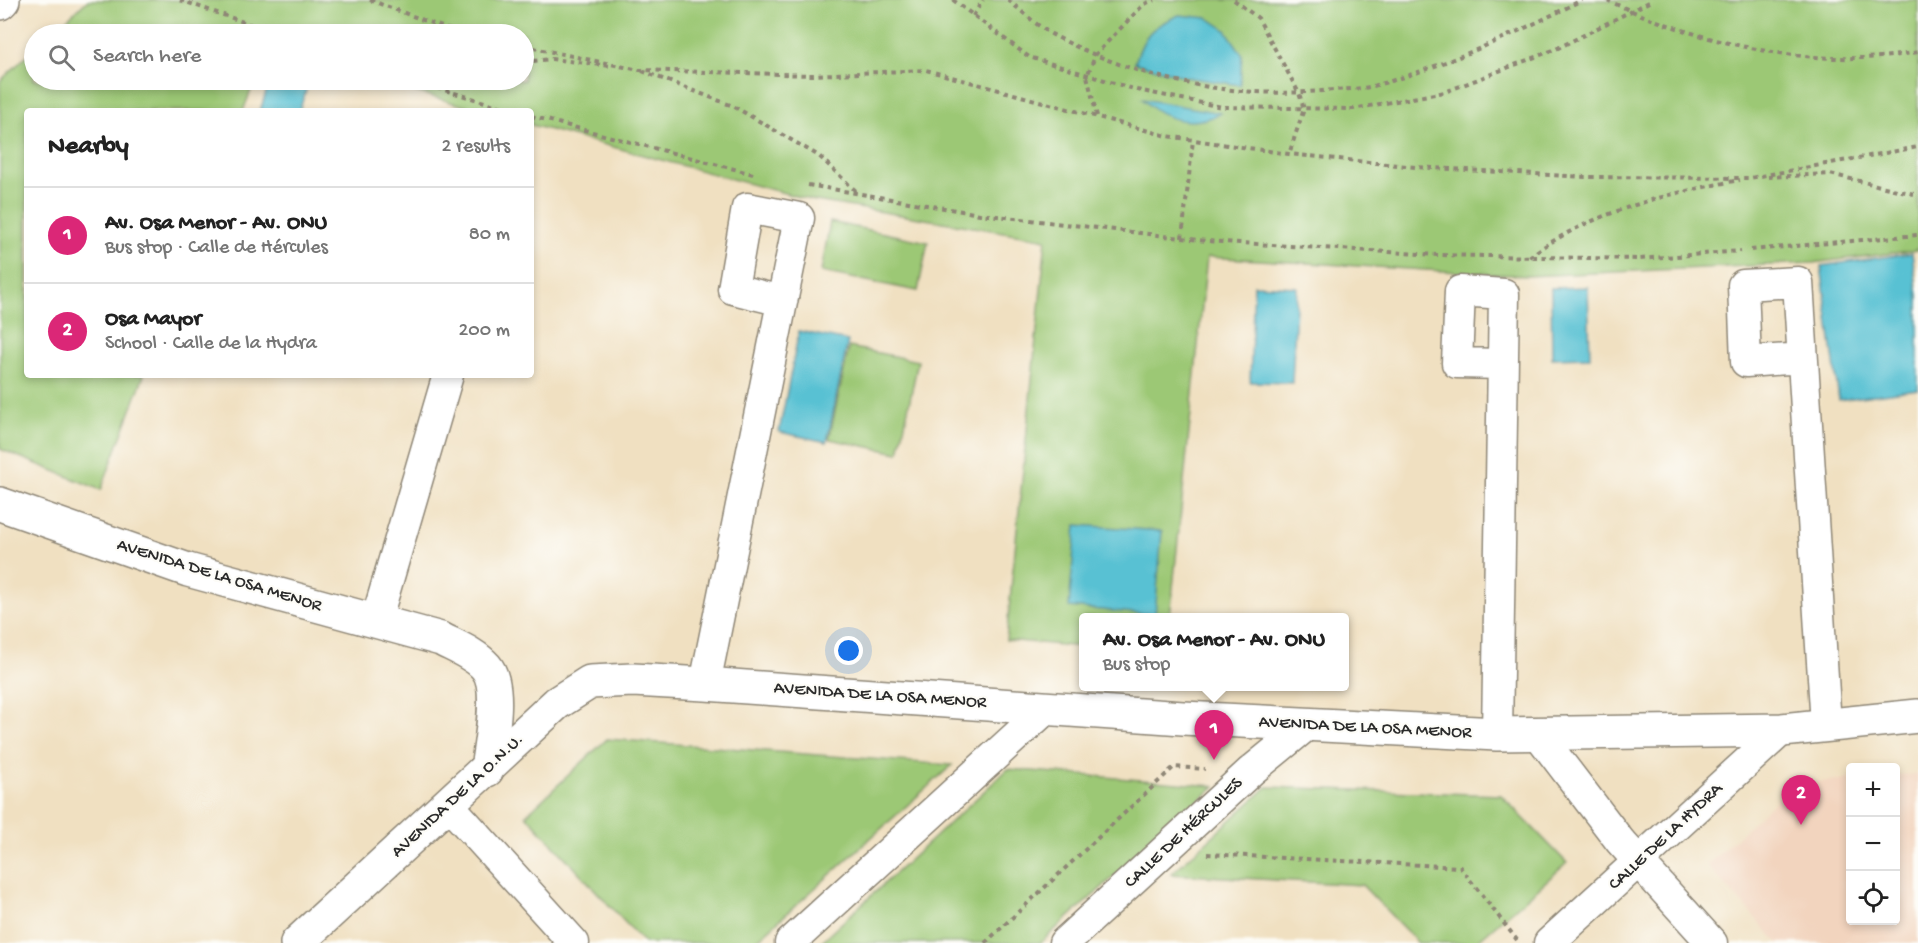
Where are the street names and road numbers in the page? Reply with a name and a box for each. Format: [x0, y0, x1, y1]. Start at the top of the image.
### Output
street label: AVENIDA DE LA OSA MENOR [114, 535, 324, 617]
street label: AVENIDA DE LA OSA MENOR [773, 678, 988, 714]
street label: AVENIDA DE LA OSA MENOR [1258, 712, 1472, 744]
street label: AVENIDA DE LA O.N.U. [388, 729, 528, 863]
street label: CALLE DE HÉRCULES [1121, 773, 1248, 893]
street label: CALLE DE LA HYDRA [1605, 778, 1728, 895]

